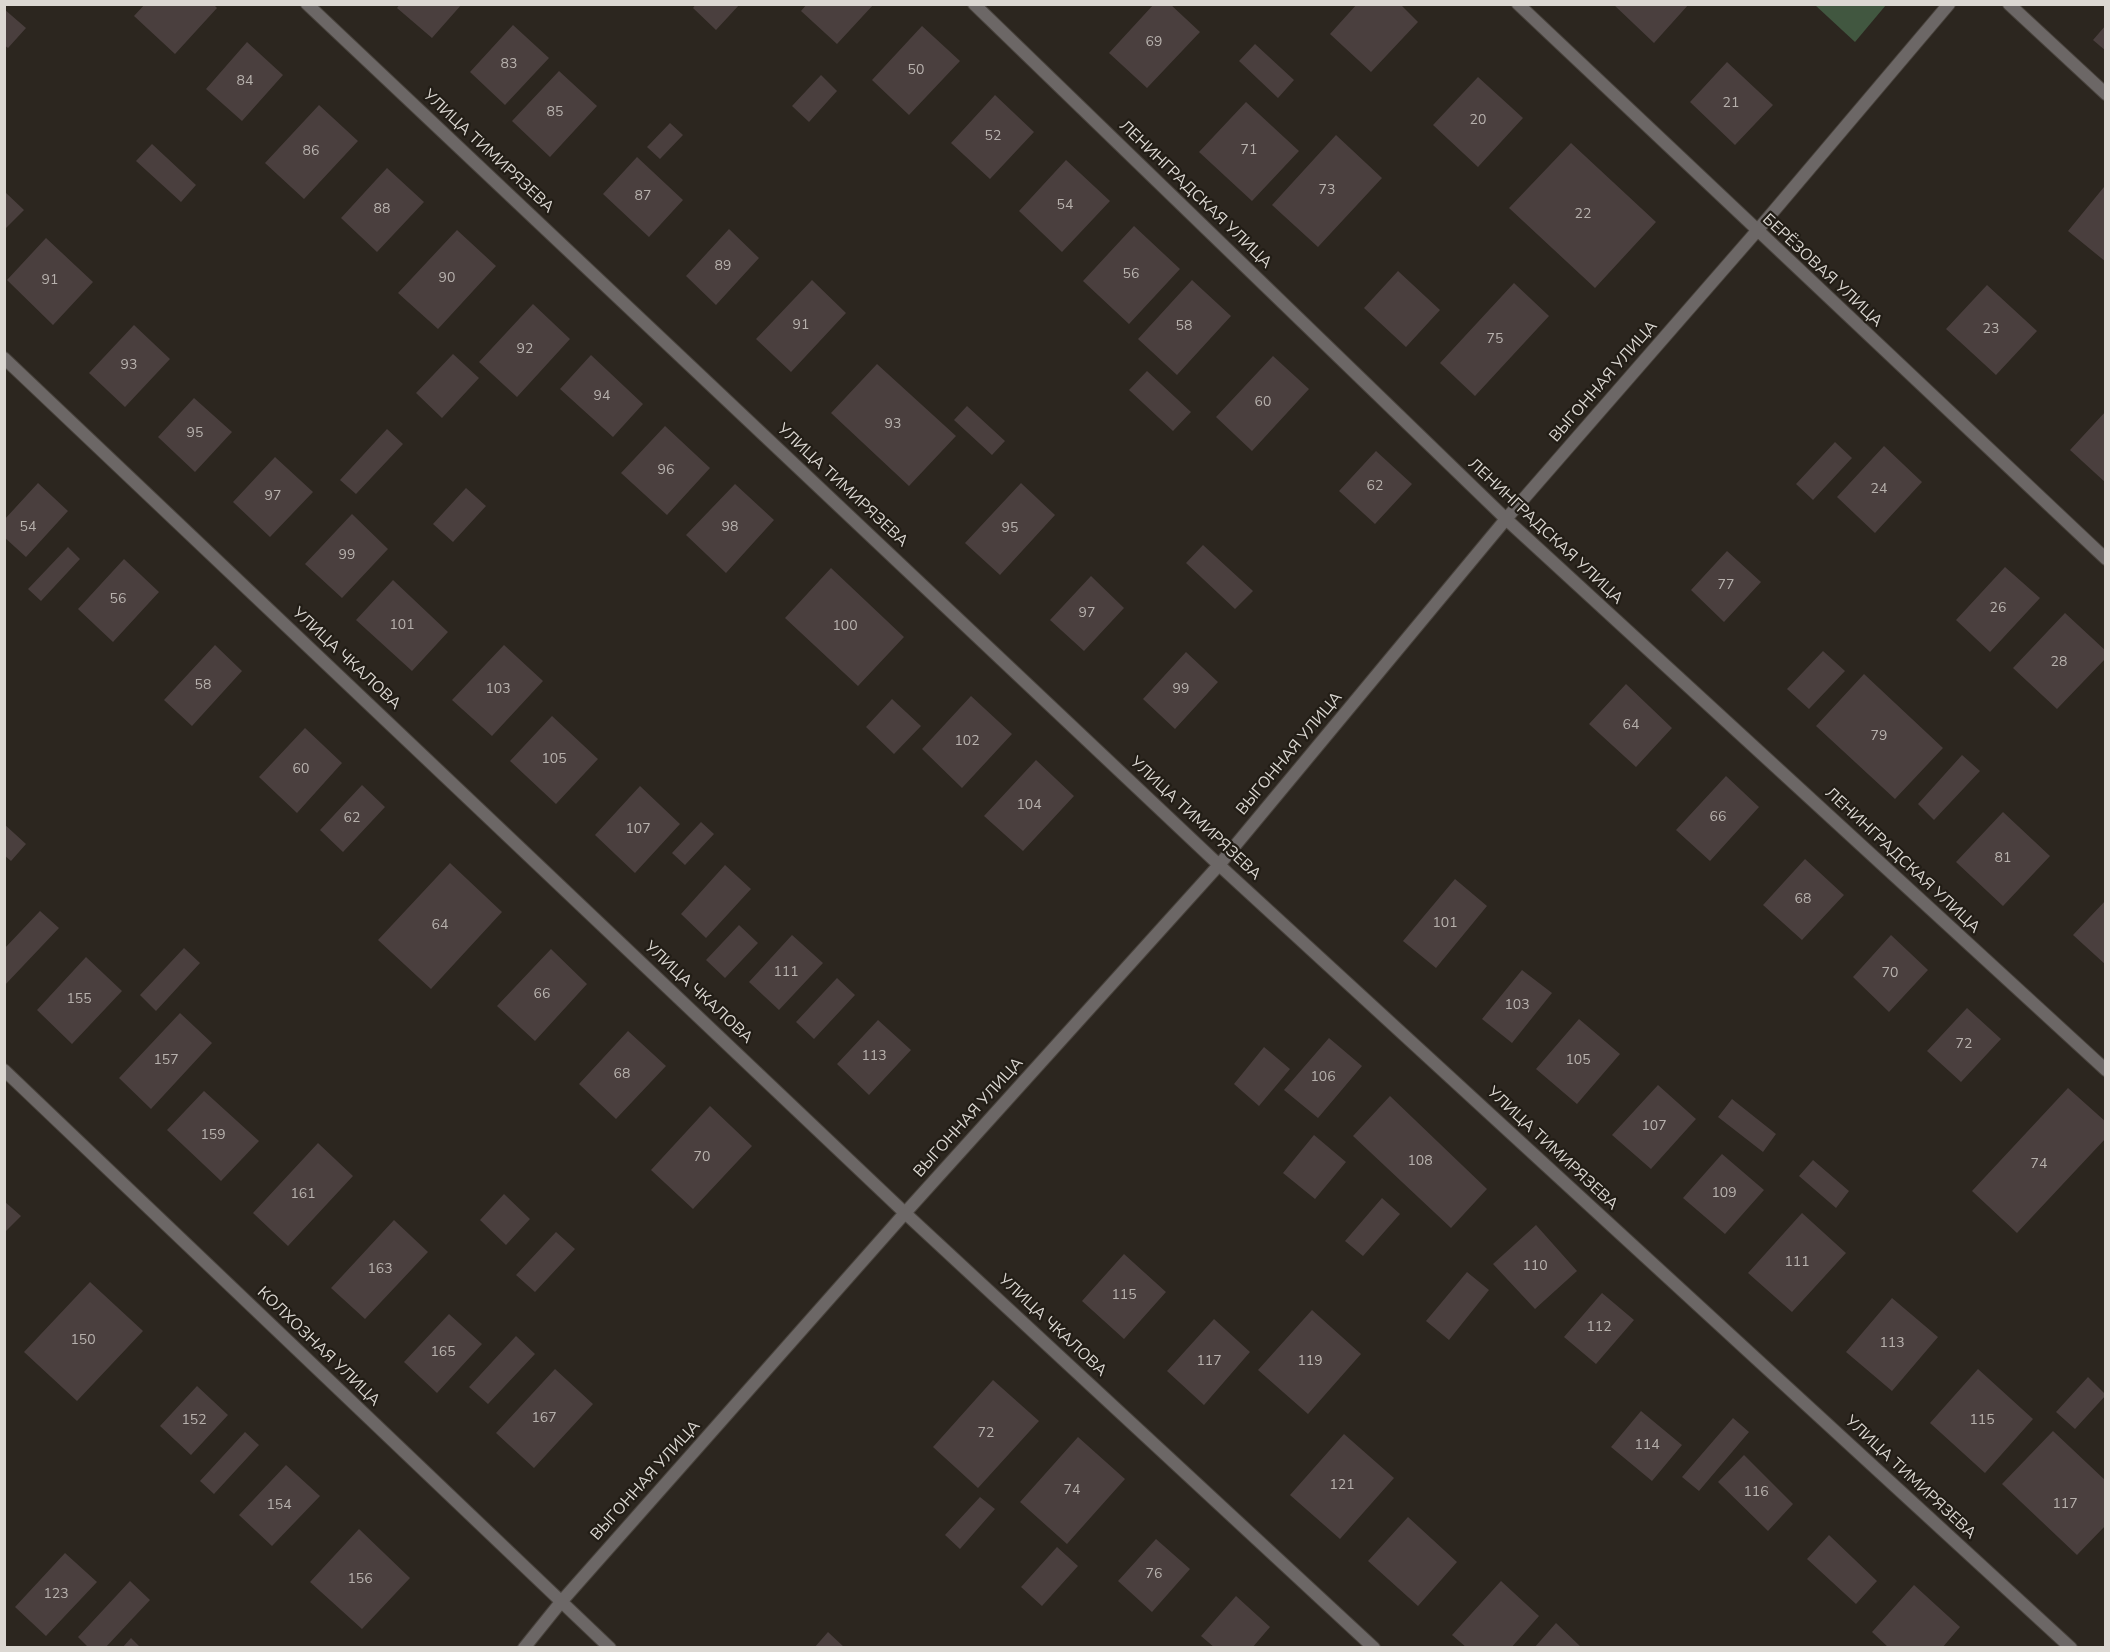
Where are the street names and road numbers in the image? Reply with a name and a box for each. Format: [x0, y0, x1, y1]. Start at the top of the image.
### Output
street label: УЛИЦА ТИМИРЯЗЕВА [419, 86, 557, 218]
street label: ЛЕНИНГРАДСКАЯ УЛИЦА [1115, 117, 1275, 273]
street label: БЕРЁЗОВАЯ УЛИЦА [1758, 210, 1886, 332]
street label: ВЫГОННАЯ УЛИЦА [1546, 317, 1662, 447]
street label: УЛИЦА ТИМИРЯЗЕВА [773, 420, 911, 552]
street label: ЛЕНИНГРАДСКАЯ УЛИЦА [1464, 455, 1626, 609]
street label: УЛИЦА ЧКАЛОВА [288, 604, 404, 714]
street label: ВЫГОННАЯ УЛИЦА [1233, 689, 1347, 819]
street label: УЛИЦА ТИМИРЯЗЕВА [1126, 753, 1264, 885]
street label: ЛЕНИНГРАДСКАЯ УЛИЦА [1821, 784, 1983, 938]
street label: УЛИЦА ЧКАЛОВА [640, 938, 756, 1048]
street label: ВЫГОННАЯ УЛИЦА [910, 1054, 1028, 1182]
street label: УЛИЦА ТИМИРЯЗЕВА [1483, 1083, 1621, 1215]
street label: УЛИЦА ЧКАЛОВА [994, 1271, 1110, 1381]
street label: КОЛХОЗНАЯ УЛИЦА [252, 1283, 384, 1411]
street label: УЛИЦА ТИМИРЯЗЕВА [1841, 1412, 1979, 1544]
street label: ВЫГОННАЯ УЛИЦА [587, 1417, 705, 1545]

